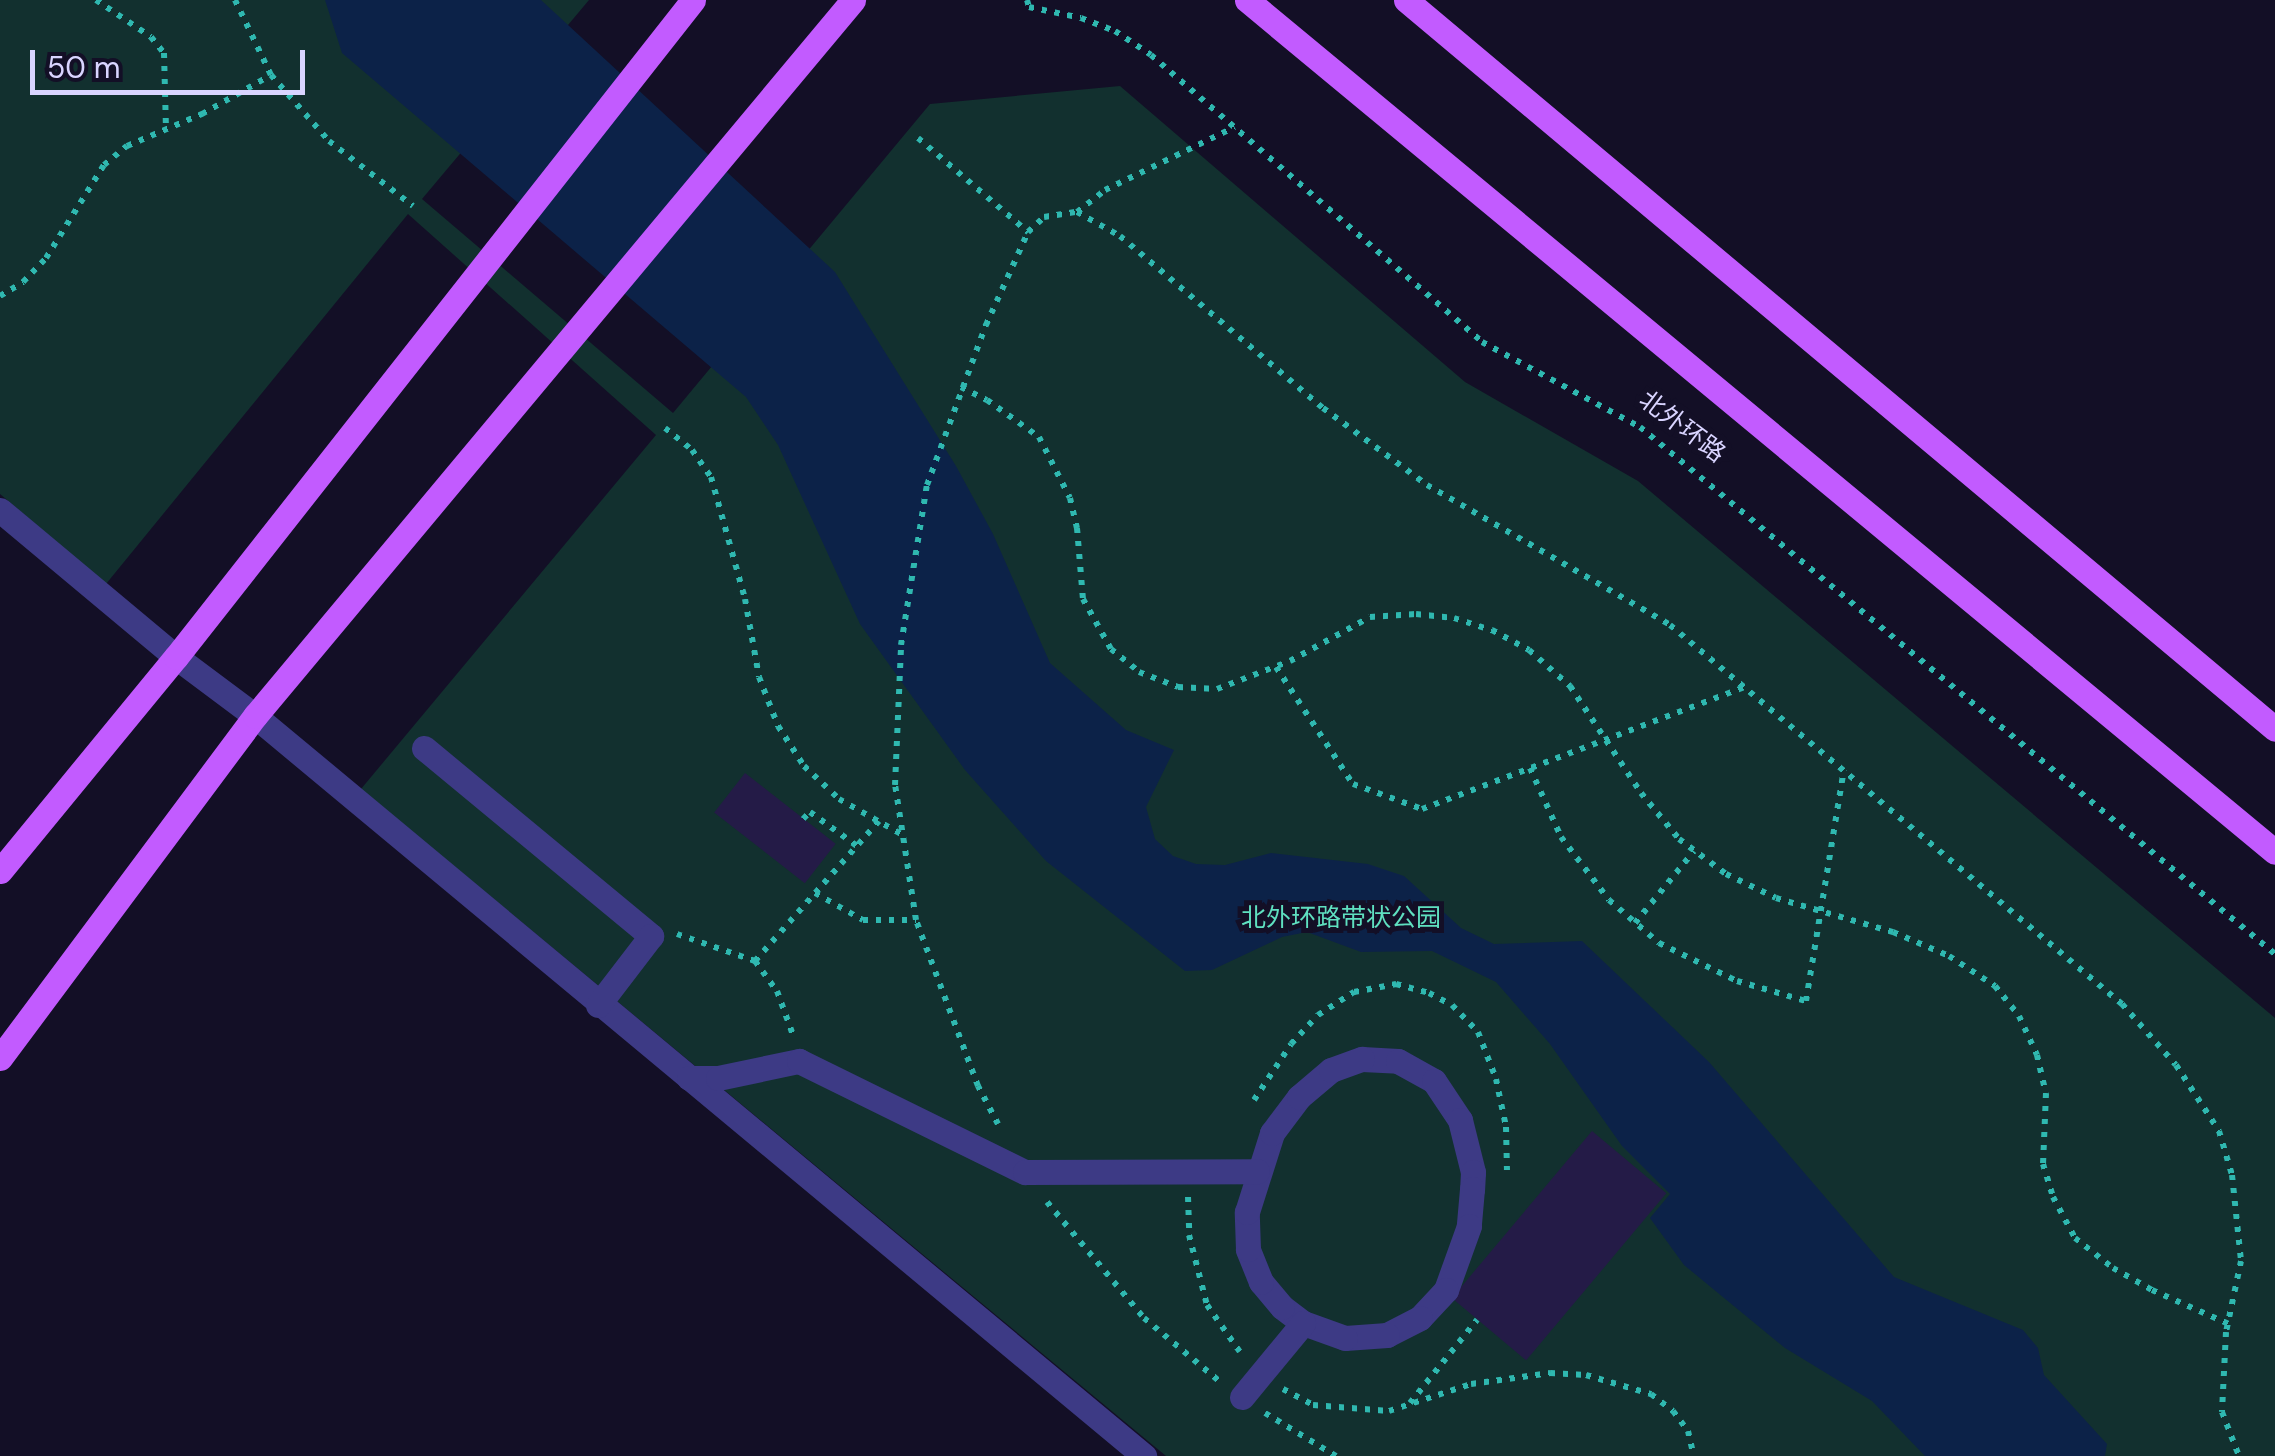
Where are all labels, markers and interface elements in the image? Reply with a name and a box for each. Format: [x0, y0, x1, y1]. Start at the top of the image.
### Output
scale bar [35, 30, 310, 92]
text: 50 m [47, 48, 121, 87]
street label: 北外环路 [1633, 385, 1731, 469]
park label: 北外环路带状公园 [1241, 903, 1441, 933]

